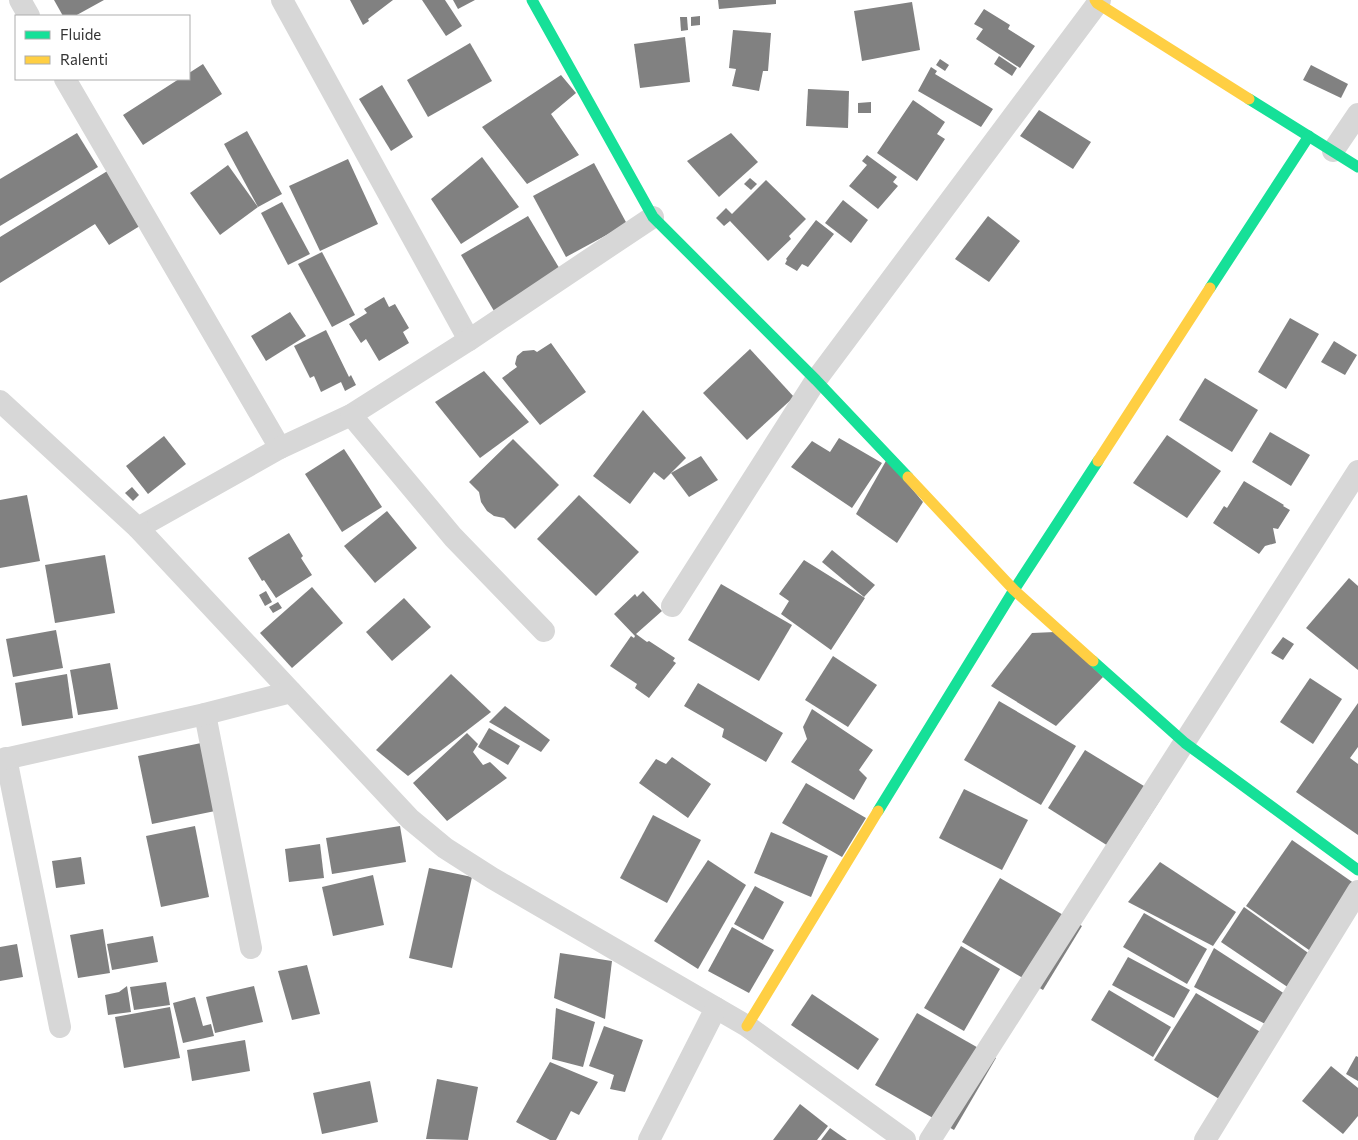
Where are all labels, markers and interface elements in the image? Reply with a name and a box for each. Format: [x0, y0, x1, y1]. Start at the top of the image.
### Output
legend [15, 15, 190, 80]
text: Fluide [60, 25, 101, 43]
text: Ralenti [60, 50, 108, 68]

